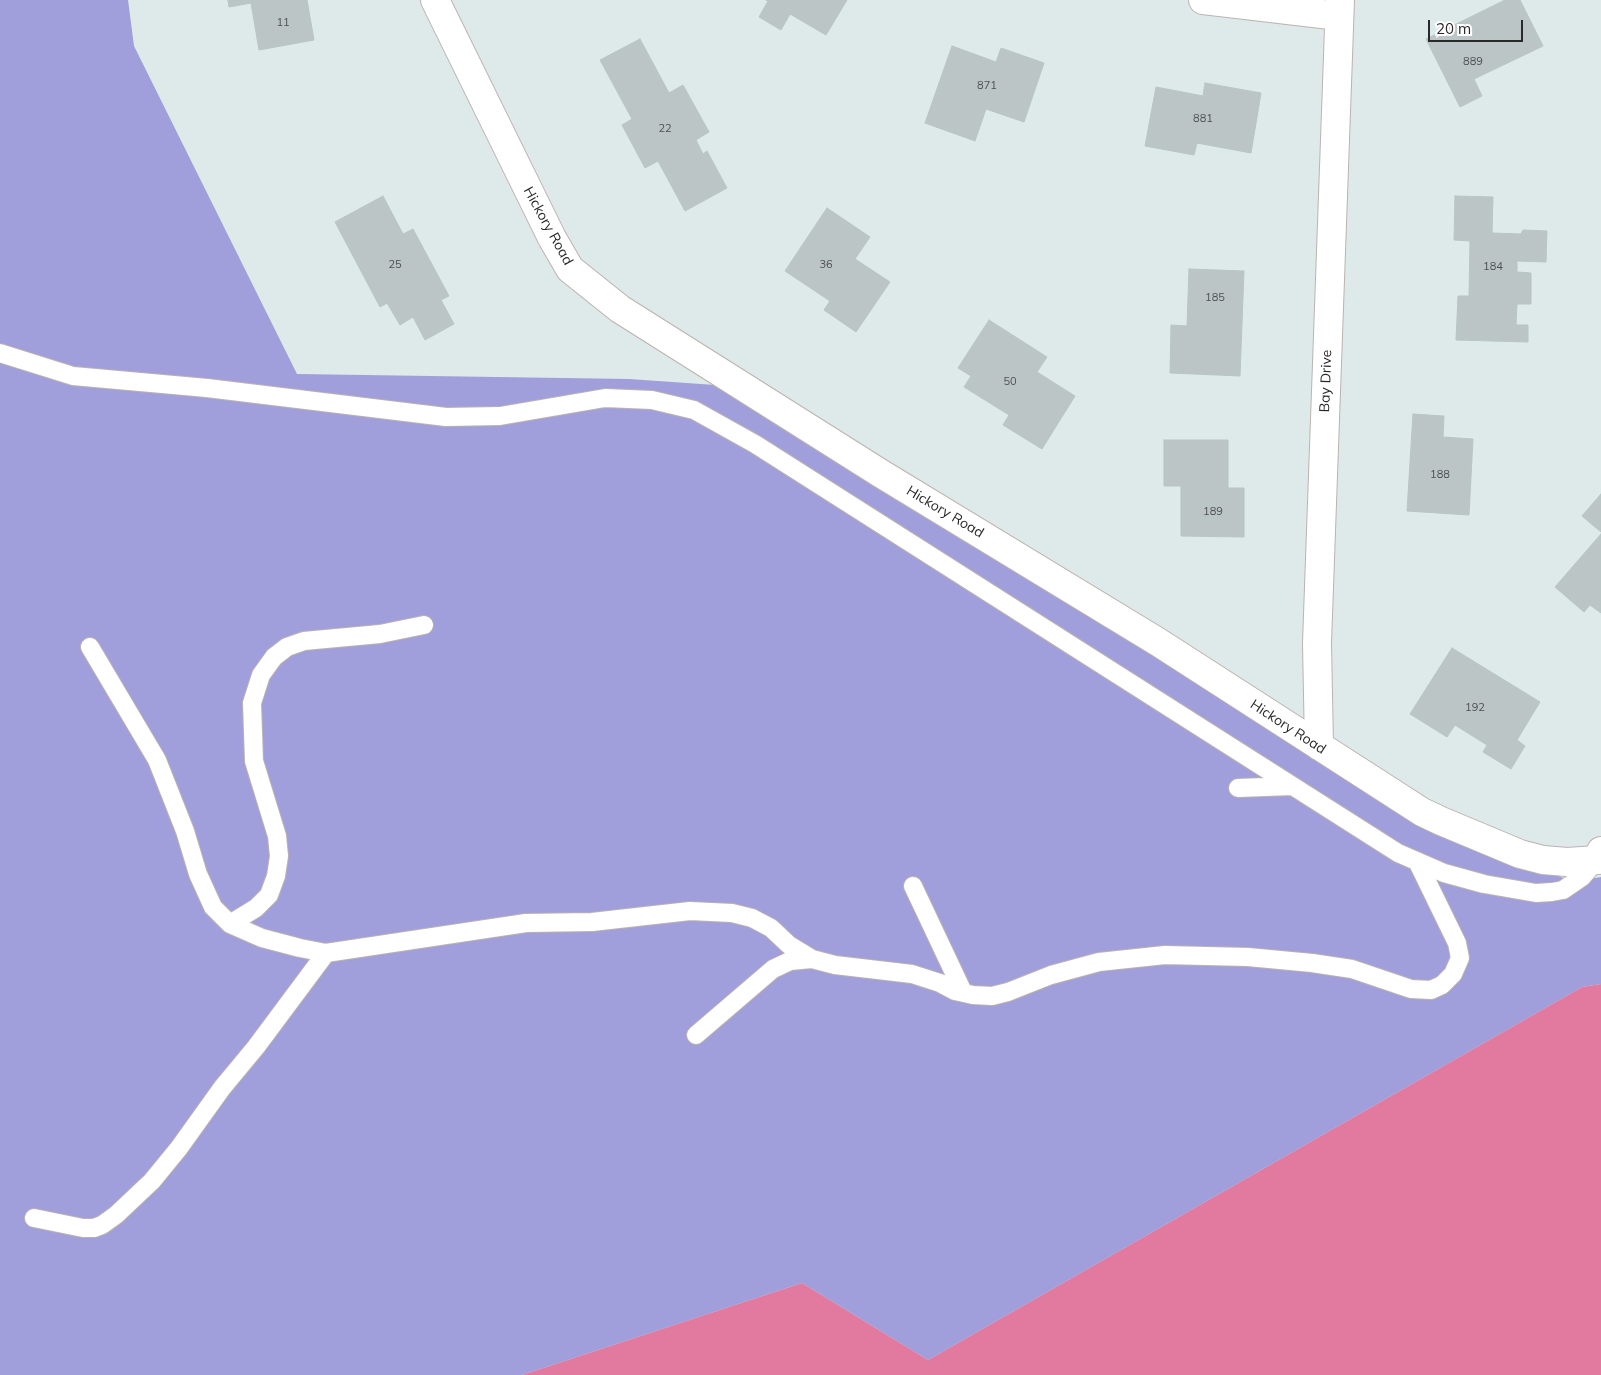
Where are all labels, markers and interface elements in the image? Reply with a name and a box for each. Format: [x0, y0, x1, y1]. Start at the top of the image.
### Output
scale bar [1431, 10, 1526, 42]
house number: 11 [276, 16, 290, 30]
text: 20 m [1436, 19, 1471, 38]
house number: 889 [1463, 55, 1483, 69]
house number: 871 [977, 79, 997, 93]
house number: 881 [1193, 112, 1213, 126]
house number: 22 [658, 122, 672, 136]
street label: Hickory Road [520, 184, 576, 268]
house number: 25 [388, 258, 402, 272]
house number: 36 [819, 258, 833, 272]
house number: 184 [1483, 260, 1503, 274]
house number: 185 [1205, 291, 1225, 305]
street label: Bay Drive [1317, 349, 1335, 413]
house number: 50 [1003, 375, 1017, 389]
house number: 188 [1430, 468, 1450, 482]
street label: Hickory Road [903, 482, 987, 542]
house number: 189 [1203, 505, 1223, 519]
street label: Hickory Road [1247, 696, 1329, 758]
house number: 192 [1465, 701, 1485, 715]

